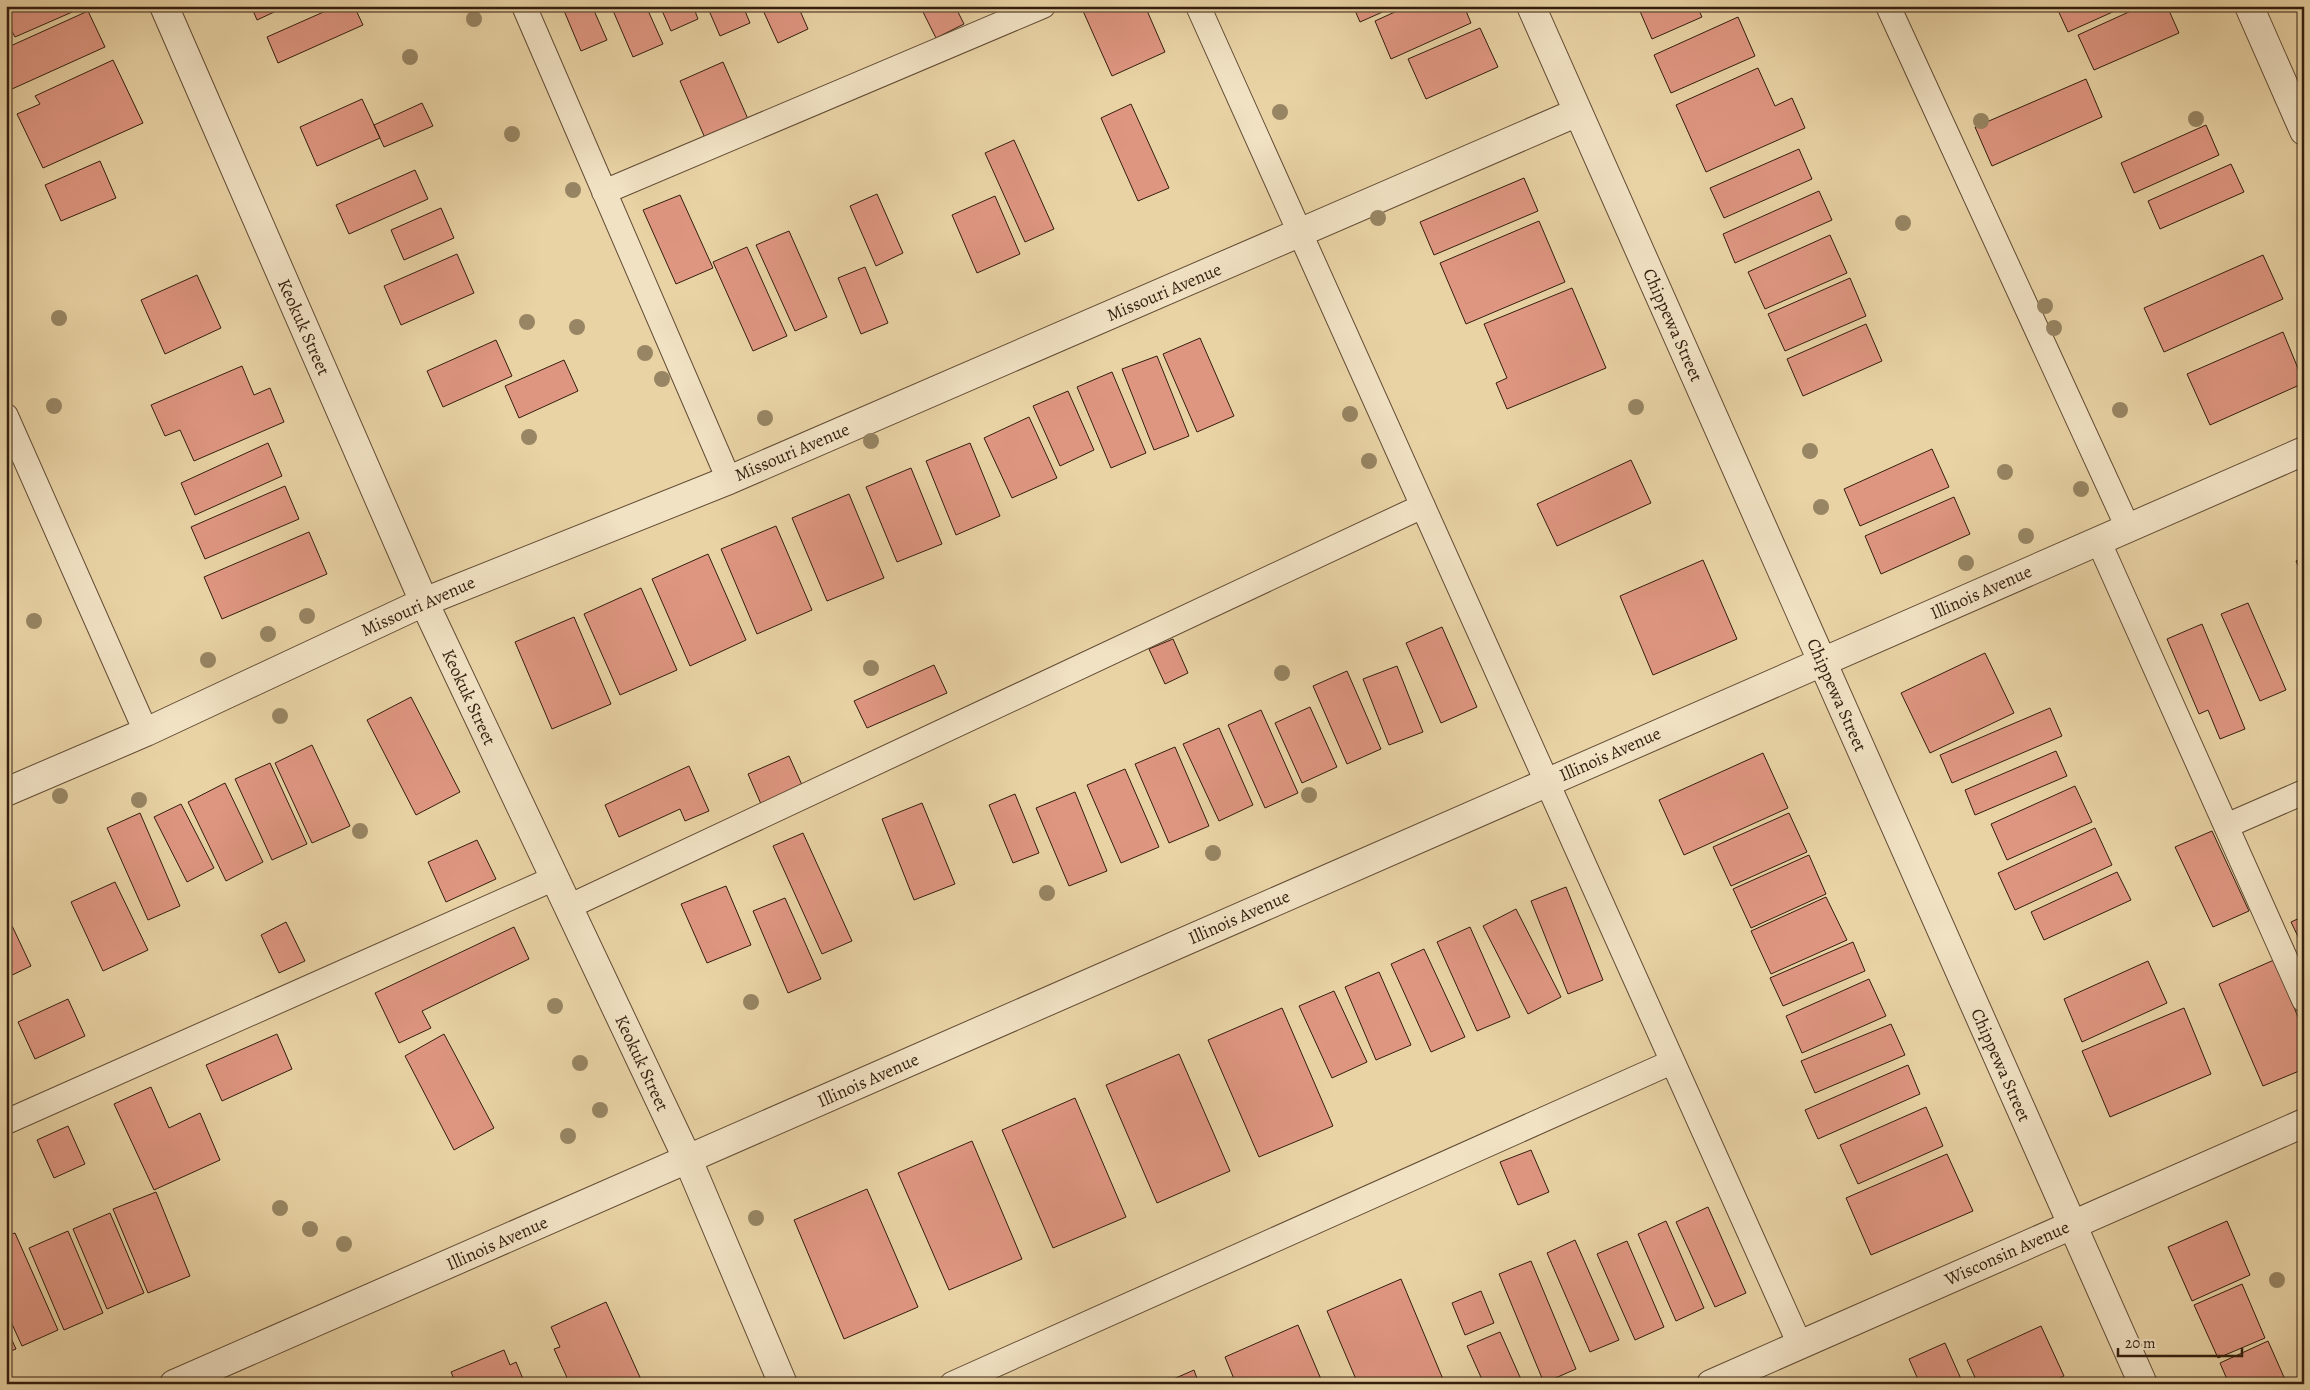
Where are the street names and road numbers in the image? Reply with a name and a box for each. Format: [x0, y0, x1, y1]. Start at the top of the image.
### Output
street label: Missouri Avenue [1103, 257, 1225, 327]
street label: Chippewa Street [1637, 265, 1709, 385]
street label: Keokuk Street [272, 275, 336, 379]
street label: Missouri Avenue [731, 417, 853, 487]
street label: Illinois Avenue [1926, 559, 2036, 625]
street label: Missouri Avenue [357, 570, 479, 642]
street label: Chippewa Street [1801, 635, 1873, 755]
street label: Keokuk Street [436, 645, 502, 749]
street label: Illinois Avenue [1555, 721, 1665, 787]
street label: Illinois Avenue [1184, 884, 1294, 950]
street label: Chippewa Street [1965, 1005, 2037, 1125]
street label: Keokuk Street [609, 1011, 675, 1115]
street label: Illinois Avenue [813, 1047, 923, 1113]
street label: Illinois Avenue [442, 1210, 552, 1276]
street label: Wisconsin Avenue [1940, 1215, 2073, 1292]

